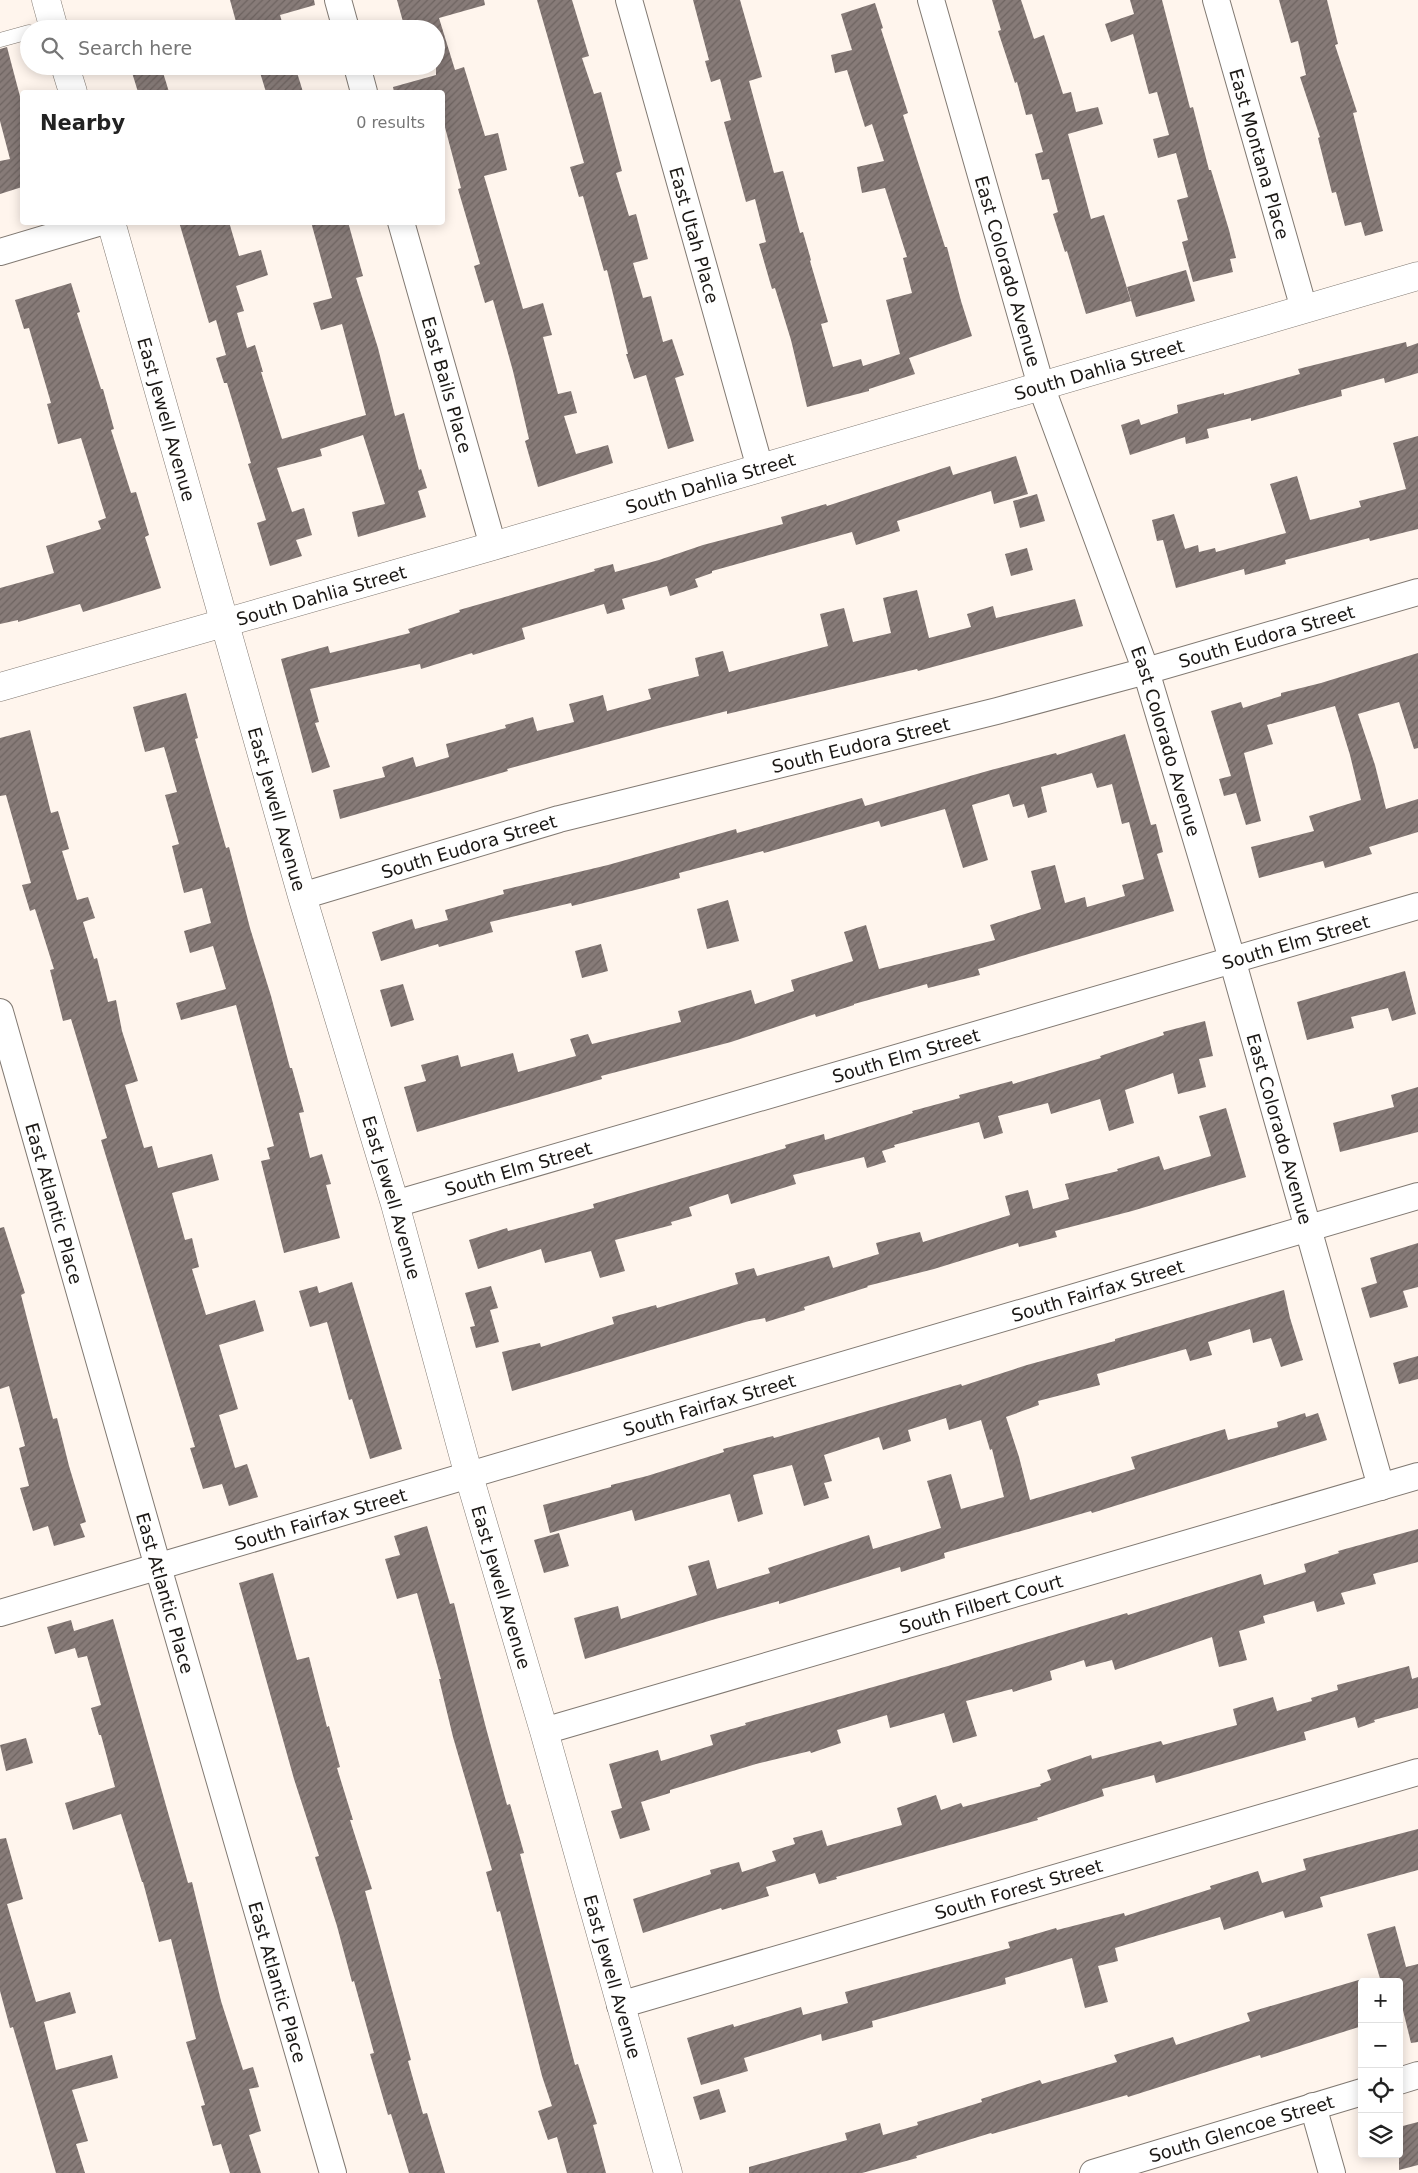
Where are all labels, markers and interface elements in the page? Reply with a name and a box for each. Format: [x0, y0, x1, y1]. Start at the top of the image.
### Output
search box [20, 20, 445, 75]
icon: search [38, 34, 66, 62]
text: Search here [78, 37, 192, 59]
street label: East Montana Place [1226, 66, 1294, 242]
text: Nearby [40, 111, 125, 135]
text: 0 results [356, 113, 425, 132]
street label: East Utah Place [666, 164, 724, 306]
street label: East Colorado Avenue [971, 173, 1045, 369]
street label: East Bails Place [418, 314, 477, 455]
street label: South Dahlia Street [1012, 334, 1186, 404]
street label: East Jewell Avenue [134, 335, 200, 504]
street label: South Dahlia Street [623, 448, 798, 517]
street label: South Dahlia Street [234, 561, 409, 629]
street label: South Eudora Street [1176, 601, 1357, 672]
street label: East Colorado Avenue [1127, 643, 1205, 839]
street label: South Eudora Street [770, 713, 952, 777]
street label: East Jewell Avenue [244, 724, 311, 893]
street label: South Eudora Street [378, 810, 559, 882]
street label: South Elm Street [1219, 910, 1372, 973]
street label: South Elm Street [830, 1024, 982, 1087]
street label: East Colorado Avenue [1243, 1031, 1317, 1227]
street label: East Jewell Avenue [358, 1113, 425, 1282]
street label: East Atlantic Place [22, 1120, 87, 1286]
street label: South Elm Street [442, 1137, 594, 1200]
street label: South Fairfax Street [1009, 1255, 1186, 1326]
street label: South Fairfax Street [620, 1369, 798, 1440]
street label: South Fairfax Street [232, 1483, 409, 1554]
street label: East Jewell Avenue [468, 1503, 536, 1671]
street label: East Atlantic Place [132, 1510, 199, 1676]
street label: South Filbert Court [897, 1570, 1065, 1637]
street label: South Forest Street [932, 1854, 1105, 1923]
street label: East Jewell Avenue [580, 1892, 646, 2061]
street label: East Atlantic Place [245, 1899, 311, 2065]
map controls [1358, 1978, 1403, 2158]
button: + [1358, 1978, 1403, 2023]
button: − [1358, 2023, 1403, 2068]
button: locate [1358, 2068, 1403, 2113]
street label: South Glencoe Street [1146, 2091, 1336, 2166]
button: layers [1358, 2113, 1403, 2158]

